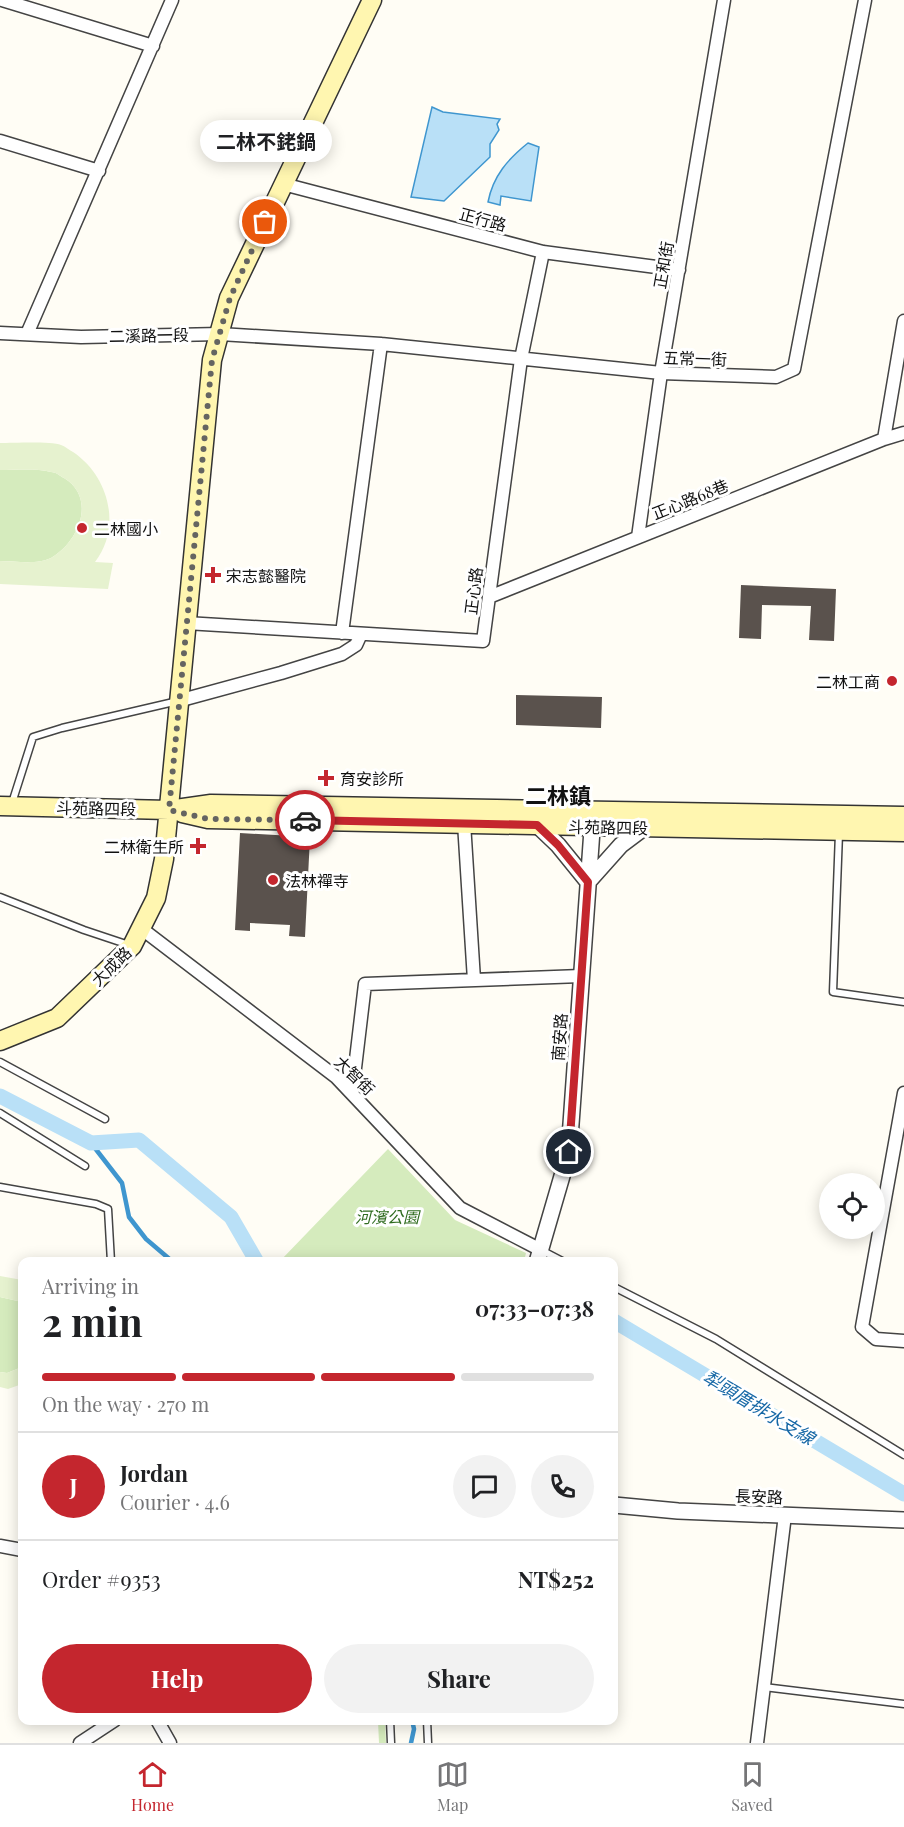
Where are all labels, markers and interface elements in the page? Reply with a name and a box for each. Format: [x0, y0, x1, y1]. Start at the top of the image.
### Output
callout: 二林不銠鍋 [199, 120, 331, 162]
text: 二林不銠鍋 [216, 127, 316, 154]
pin [239, 196, 290, 247]
street label: 正行路 [457, 203, 509, 235]
icon: bag [248, 205, 281, 238]
street label: 正和街 [648, 240, 678, 290]
street label: 二溪路一段 [109, 324, 189, 346]
street label: 五常一街 [663, 346, 727, 370]
street label: 正心路68巷 [649, 474, 731, 524]
place label: 二林國小 [94, 518, 158, 539]
marker: 二林國小 [75, 521, 89, 535]
place label: 宋志懿醫院 [226, 565, 306, 586]
marker: 宋志懿醫院 [204, 566, 222, 584]
street label: 正心路 [460, 566, 486, 616]
place label: 二林工商 [816, 671, 880, 692]
marker: 二林工商 [885, 674, 899, 688]
place label: 育安診所 [340, 768, 404, 789]
marker: 育安診所 [317, 769, 335, 787]
district label: 二林鎮 [525, 780, 591, 810]
courier [275, 790, 335, 850]
street label: 斗苑路四段 [56, 797, 136, 819]
icon: car [289, 804, 322, 837]
street label: 斗苑路四段 [568, 816, 648, 838]
place label: 二林衛生所 [104, 836, 184, 857]
marker: 二林衛生所 [189, 837, 207, 855]
place label: 法林禪寺 [285, 870, 349, 891]
marker: 法林禪寺 [266, 873, 280, 887]
street label: 大成路 [86, 942, 136, 990]
street label: 南安路 [547, 1012, 571, 1062]
street label: 大智街 [330, 1051, 380, 1099]
pin [543, 1126, 594, 1177]
icon: home [552, 1135, 585, 1168]
map controls [819, 1173, 885, 1239]
button: locate [819, 1173, 885, 1239]
park label: 河濱公園 [355, 1206, 421, 1227]
text: Arriving in [42, 1272, 139, 1299]
text: 07:33–07:38 [475, 1293, 594, 1323]
text: 2 min [42, 1295, 143, 1347]
water label: 犁頭厝排水支線 [699, 1364, 821, 1451]
text: On the way · 270 m [42, 1390, 209, 1417]
button: chat [453, 1455, 516, 1518]
button: phone [531, 1455, 594, 1518]
text: Jordan [120, 1458, 188, 1488]
text: J [69, 1471, 78, 1501]
street label: 長安路 [735, 1485, 783, 1507]
text: Courier · 4.6 [120, 1488, 230, 1515]
text: Order #9353 [42, 1564, 161, 1594]
text: NT$252 [518, 1564, 594, 1594]
button: Help [42, 1644, 312, 1713]
button: Share [324, 1644, 594, 1713]
tab: Home [131, 1758, 174, 1815]
tab: Map [436, 1758, 469, 1815]
tab: Saved [731, 1758, 773, 1815]

